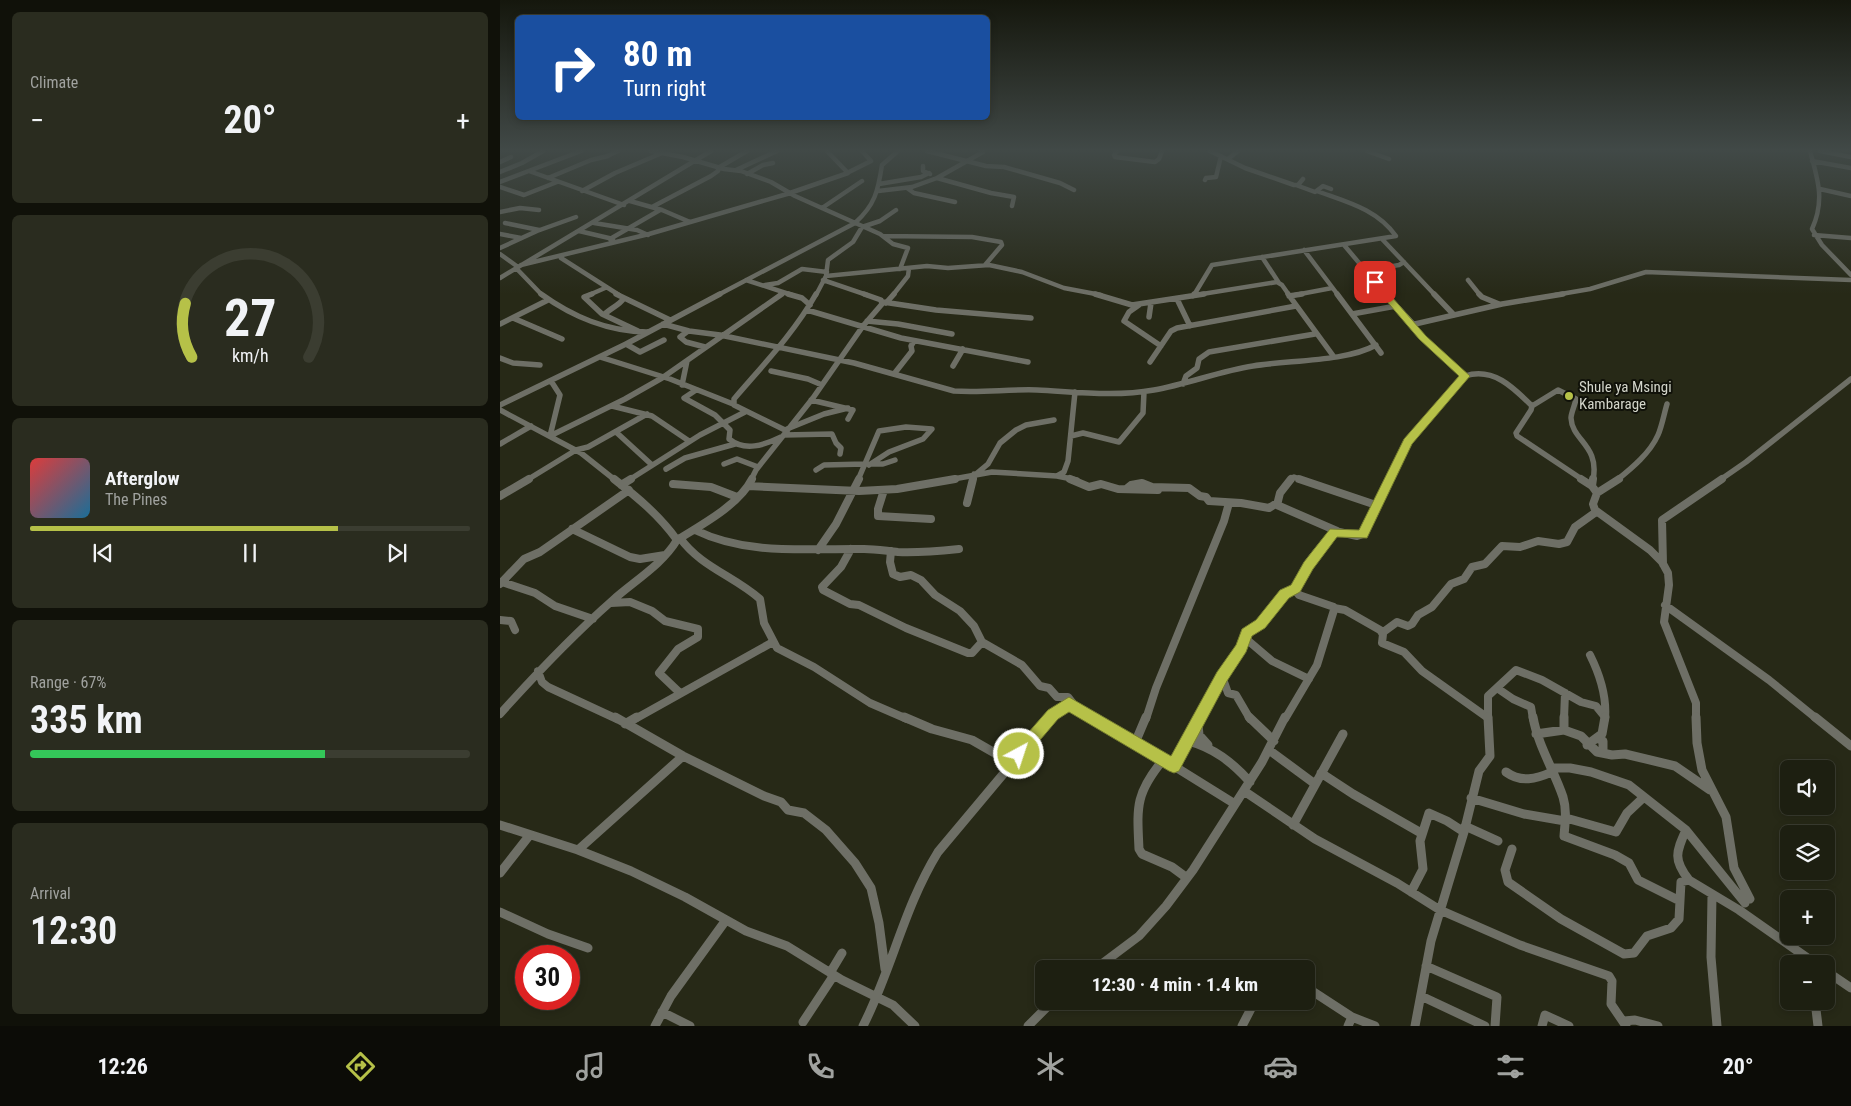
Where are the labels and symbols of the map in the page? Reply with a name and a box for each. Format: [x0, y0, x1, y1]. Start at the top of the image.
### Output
pin [1354, 261, 1396, 303]
place label: Shule ya Msingi Kambarage [1579, 378, 1672, 413]
marker: Shule ya Msingi Kambarage [1563, 390, 1575, 402]
position arrow [992, 727, 1044, 779]
speed limit sign: 30 [515, 945, 580, 1010]

